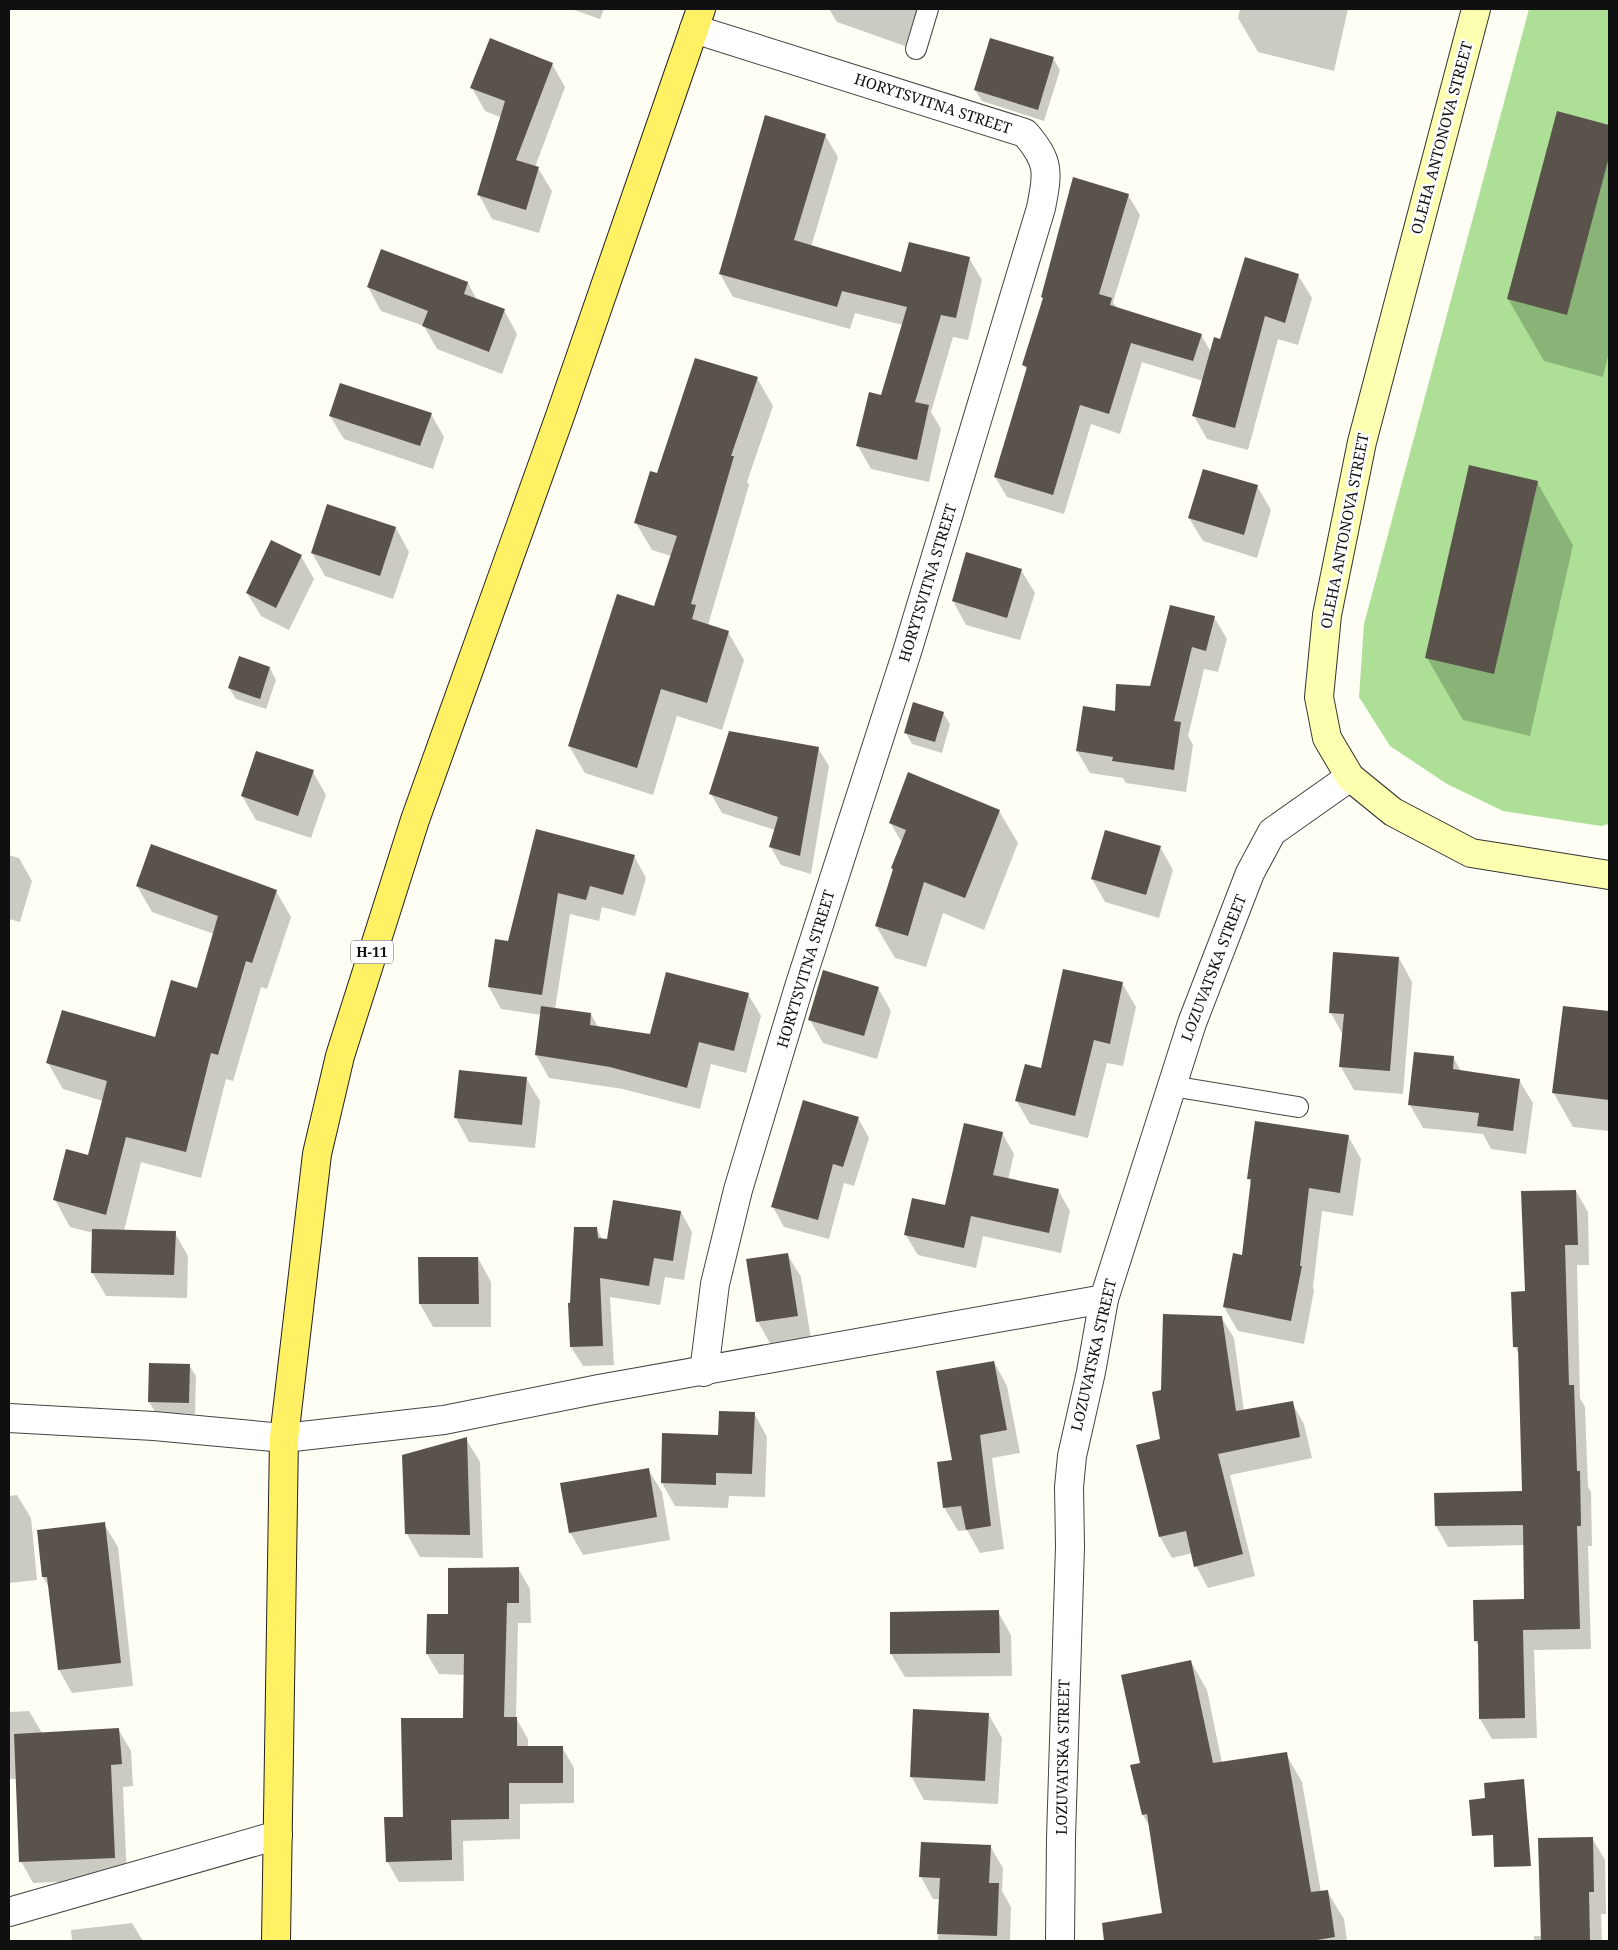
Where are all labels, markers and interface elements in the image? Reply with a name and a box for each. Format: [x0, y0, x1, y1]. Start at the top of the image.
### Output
street label: OLEHA ANTONOVA STREET [1406, 39, 1476, 236]
street label: HORYTSVITNA STREET [852, 68, 1015, 138]
street label: OLEHA ANTONOVA STREET [1315, 431, 1373, 630]
street label: HORYTSVITNA STREET [893, 501, 961, 664]
street label: HORYTSVITNA STREET [771, 887, 839, 1050]
street label: LOZUVATSKA STREET [1176, 891, 1250, 1044]
road number: Н-11 [351, 940, 393, 964]
street label: LOZUVATSKA STREET [1066, 1277, 1120, 1433]
street label: LOZUVATSKA STREET [1051, 1679, 1073, 1835]

